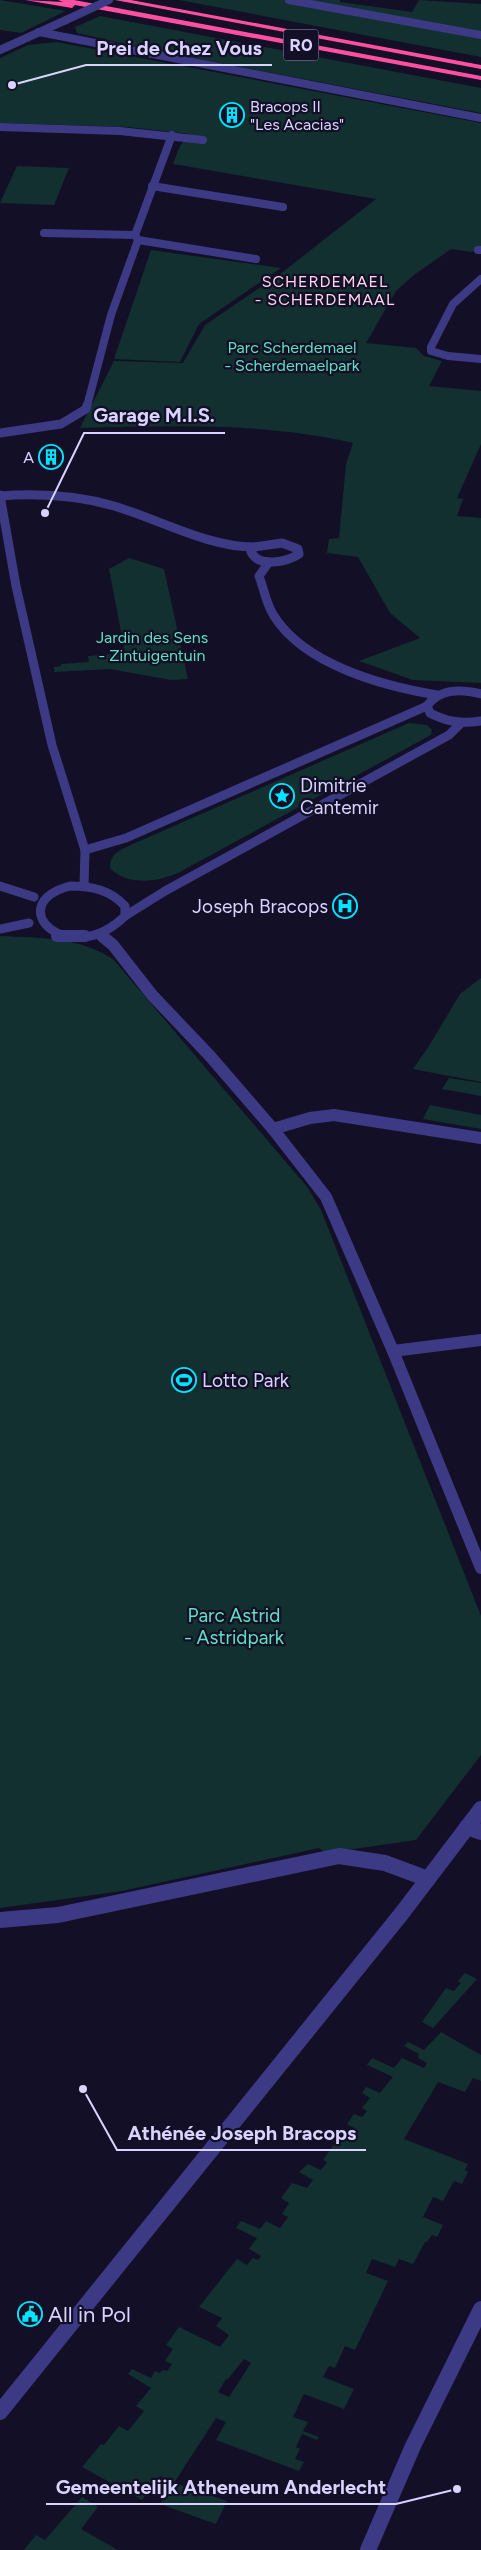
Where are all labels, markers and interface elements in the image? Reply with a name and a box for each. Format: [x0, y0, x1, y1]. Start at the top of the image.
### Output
callout: Prei de Chez Vous [86, 30, 272, 65]
road number: R0 [284, 30, 318, 60]
text: Prei de Chez Vous [96, 36, 262, 60]
place label: Bracops II "Les Acacias" [250, 97, 344, 134]
building icon: Bracops II "Les Acacias" [219, 102, 245, 128]
district label: SCHERDEMAEL - SCHERDEMAAL [255, 272, 395, 309]
park label: Parc Scherdemael - Scherdemaelpark [224, 338, 360, 375]
callout: Garage M.I.S. [84, 398, 225, 433]
text: Garage M.I.S. [93, 403, 215, 427]
building icon: A [38, 444, 64, 470]
place label: A [23, 448, 34, 467]
park label: Jardin des Sens - Zintuigentuin [96, 628, 208, 665]
place label: Dimitrie Cantemir [300, 774, 379, 819]
place icon: Dimitrie Cantemir [269, 783, 295, 809]
hospital icon: Joseph Bracops [332, 893, 358, 919]
place label: Joseph Bracops [192, 895, 328, 918]
sports icon: Lotto Park [171, 1367, 197, 1393]
place label: Lotto Park [202, 1369, 290, 1392]
park label: Parc Astrid - Astridpark [184, 1604, 285, 1649]
callout: Athénée Joseph Bracops [117, 2115, 366, 2150]
text: Athénée Joseph Bracops [128, 2121, 356, 2145]
public building icon: All in Pol [17, 2301, 43, 2327]
place label: All in Pol [48, 2301, 131, 2328]
callout: Gemeentelijk Atheneum Anderlecht [46, 2469, 396, 2504]
text: Gemeentelijk Atheneum Anderlecht [56, 2475, 386, 2499]

